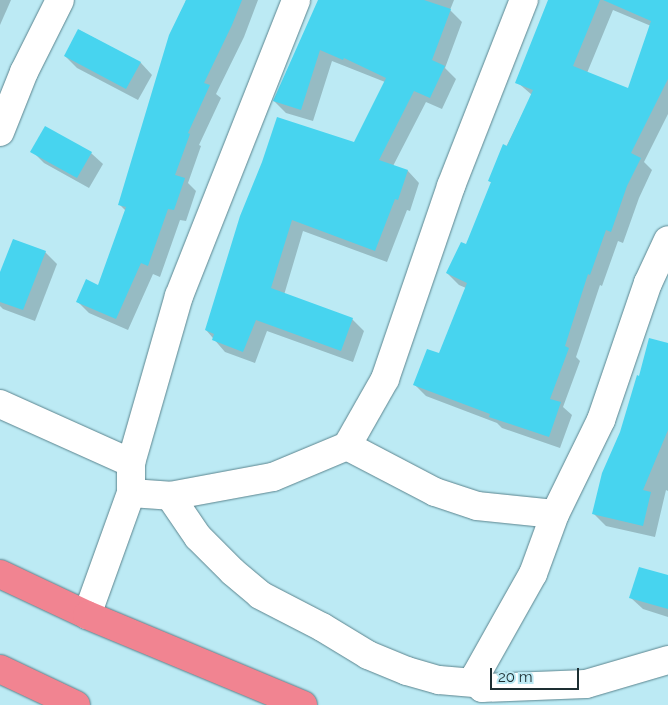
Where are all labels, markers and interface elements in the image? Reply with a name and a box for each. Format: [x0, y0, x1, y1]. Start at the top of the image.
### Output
scale bar [493, 658, 582, 690]
text: 20 m [498, 668, 533, 686]

